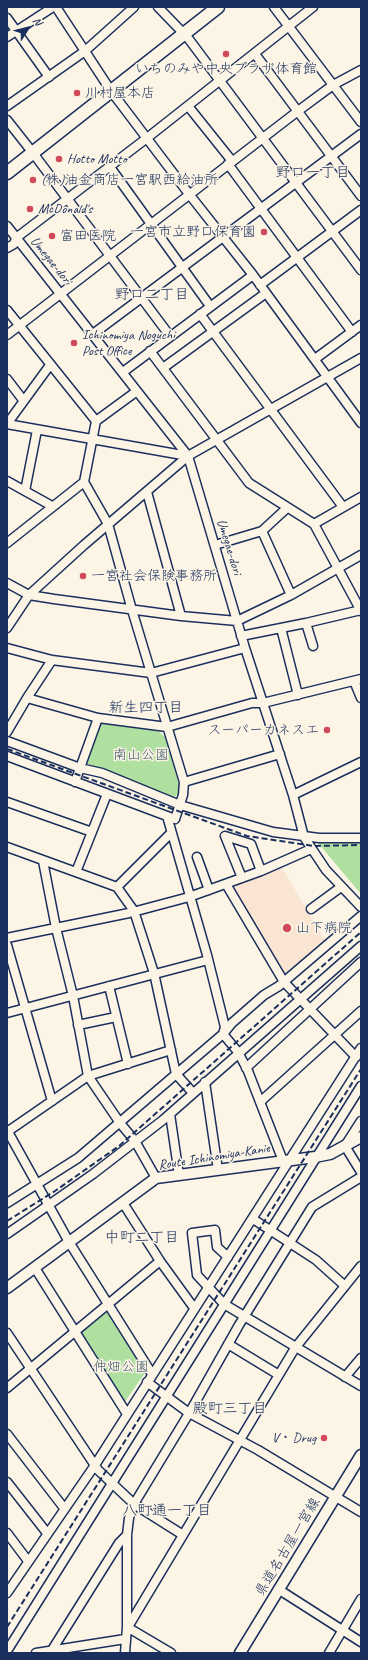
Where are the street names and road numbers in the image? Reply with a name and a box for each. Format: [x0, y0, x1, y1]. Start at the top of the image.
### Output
street label: Umegae-dori [26, 233, 76, 289]
street label: Umegae-dori [213, 517, 245, 577]
street label: Route Ichinomiya-Kanie [157, 1140, 271, 1174]
street label: 県道名古屋一宮線 [252, 1495, 324, 1599]

